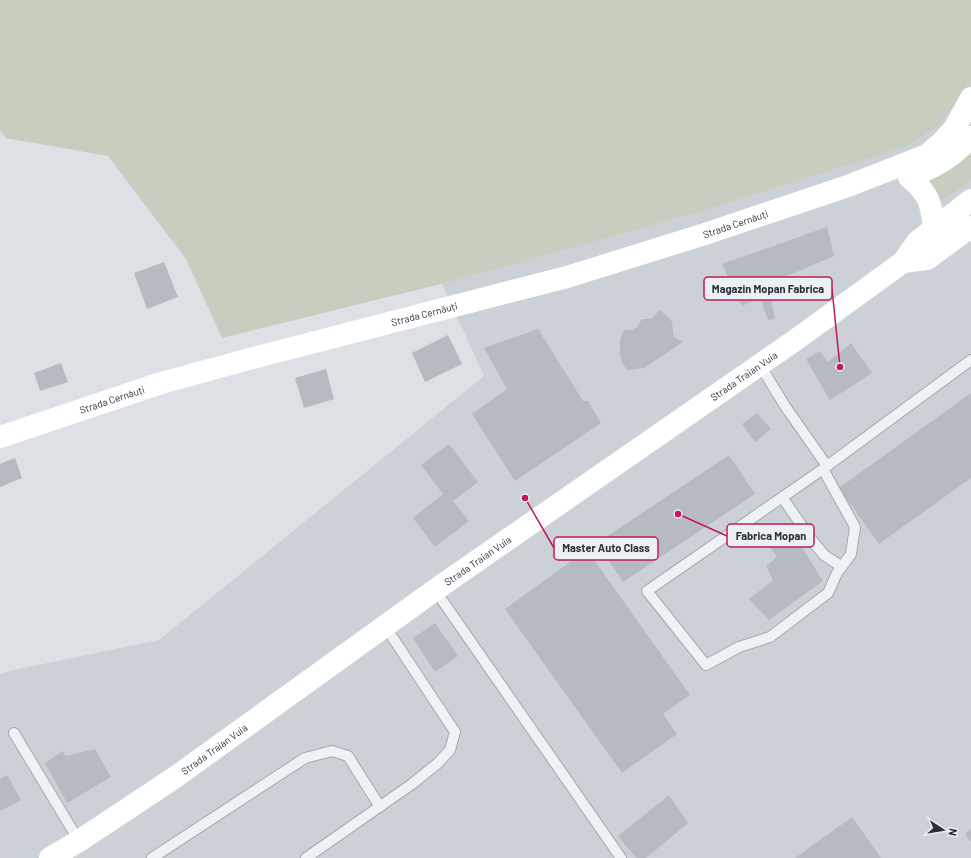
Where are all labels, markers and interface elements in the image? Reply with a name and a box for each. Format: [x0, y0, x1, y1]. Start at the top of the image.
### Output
street label: Strada Cernăuți [701, 207, 769, 240]
callout: Magazin Mopan Fabrica [704, 277, 832, 300]
text: Magazin Mopan Fabrica [712, 282, 824, 295]
street label: Strada Cernăuți [390, 300, 459, 328]
street label: Strada Traian Vuia [708, 349, 779, 403]
street label: Strada Cernăuți [78, 383, 146, 416]
callout: Fabrica Mopan [727, 524, 814, 547]
text: Fabrica Mopan [736, 529, 806, 542]
street label: Strada Traian Vuia [442, 533, 513, 588]
callout: Master Auto Class [554, 537, 658, 560]
text: Master Auto Class [562, 541, 650, 554]
street label: Strada Traian Vuia [179, 721, 250, 777]
north arrow [923, 810, 963, 850]
text: N [946, 827, 960, 837]

